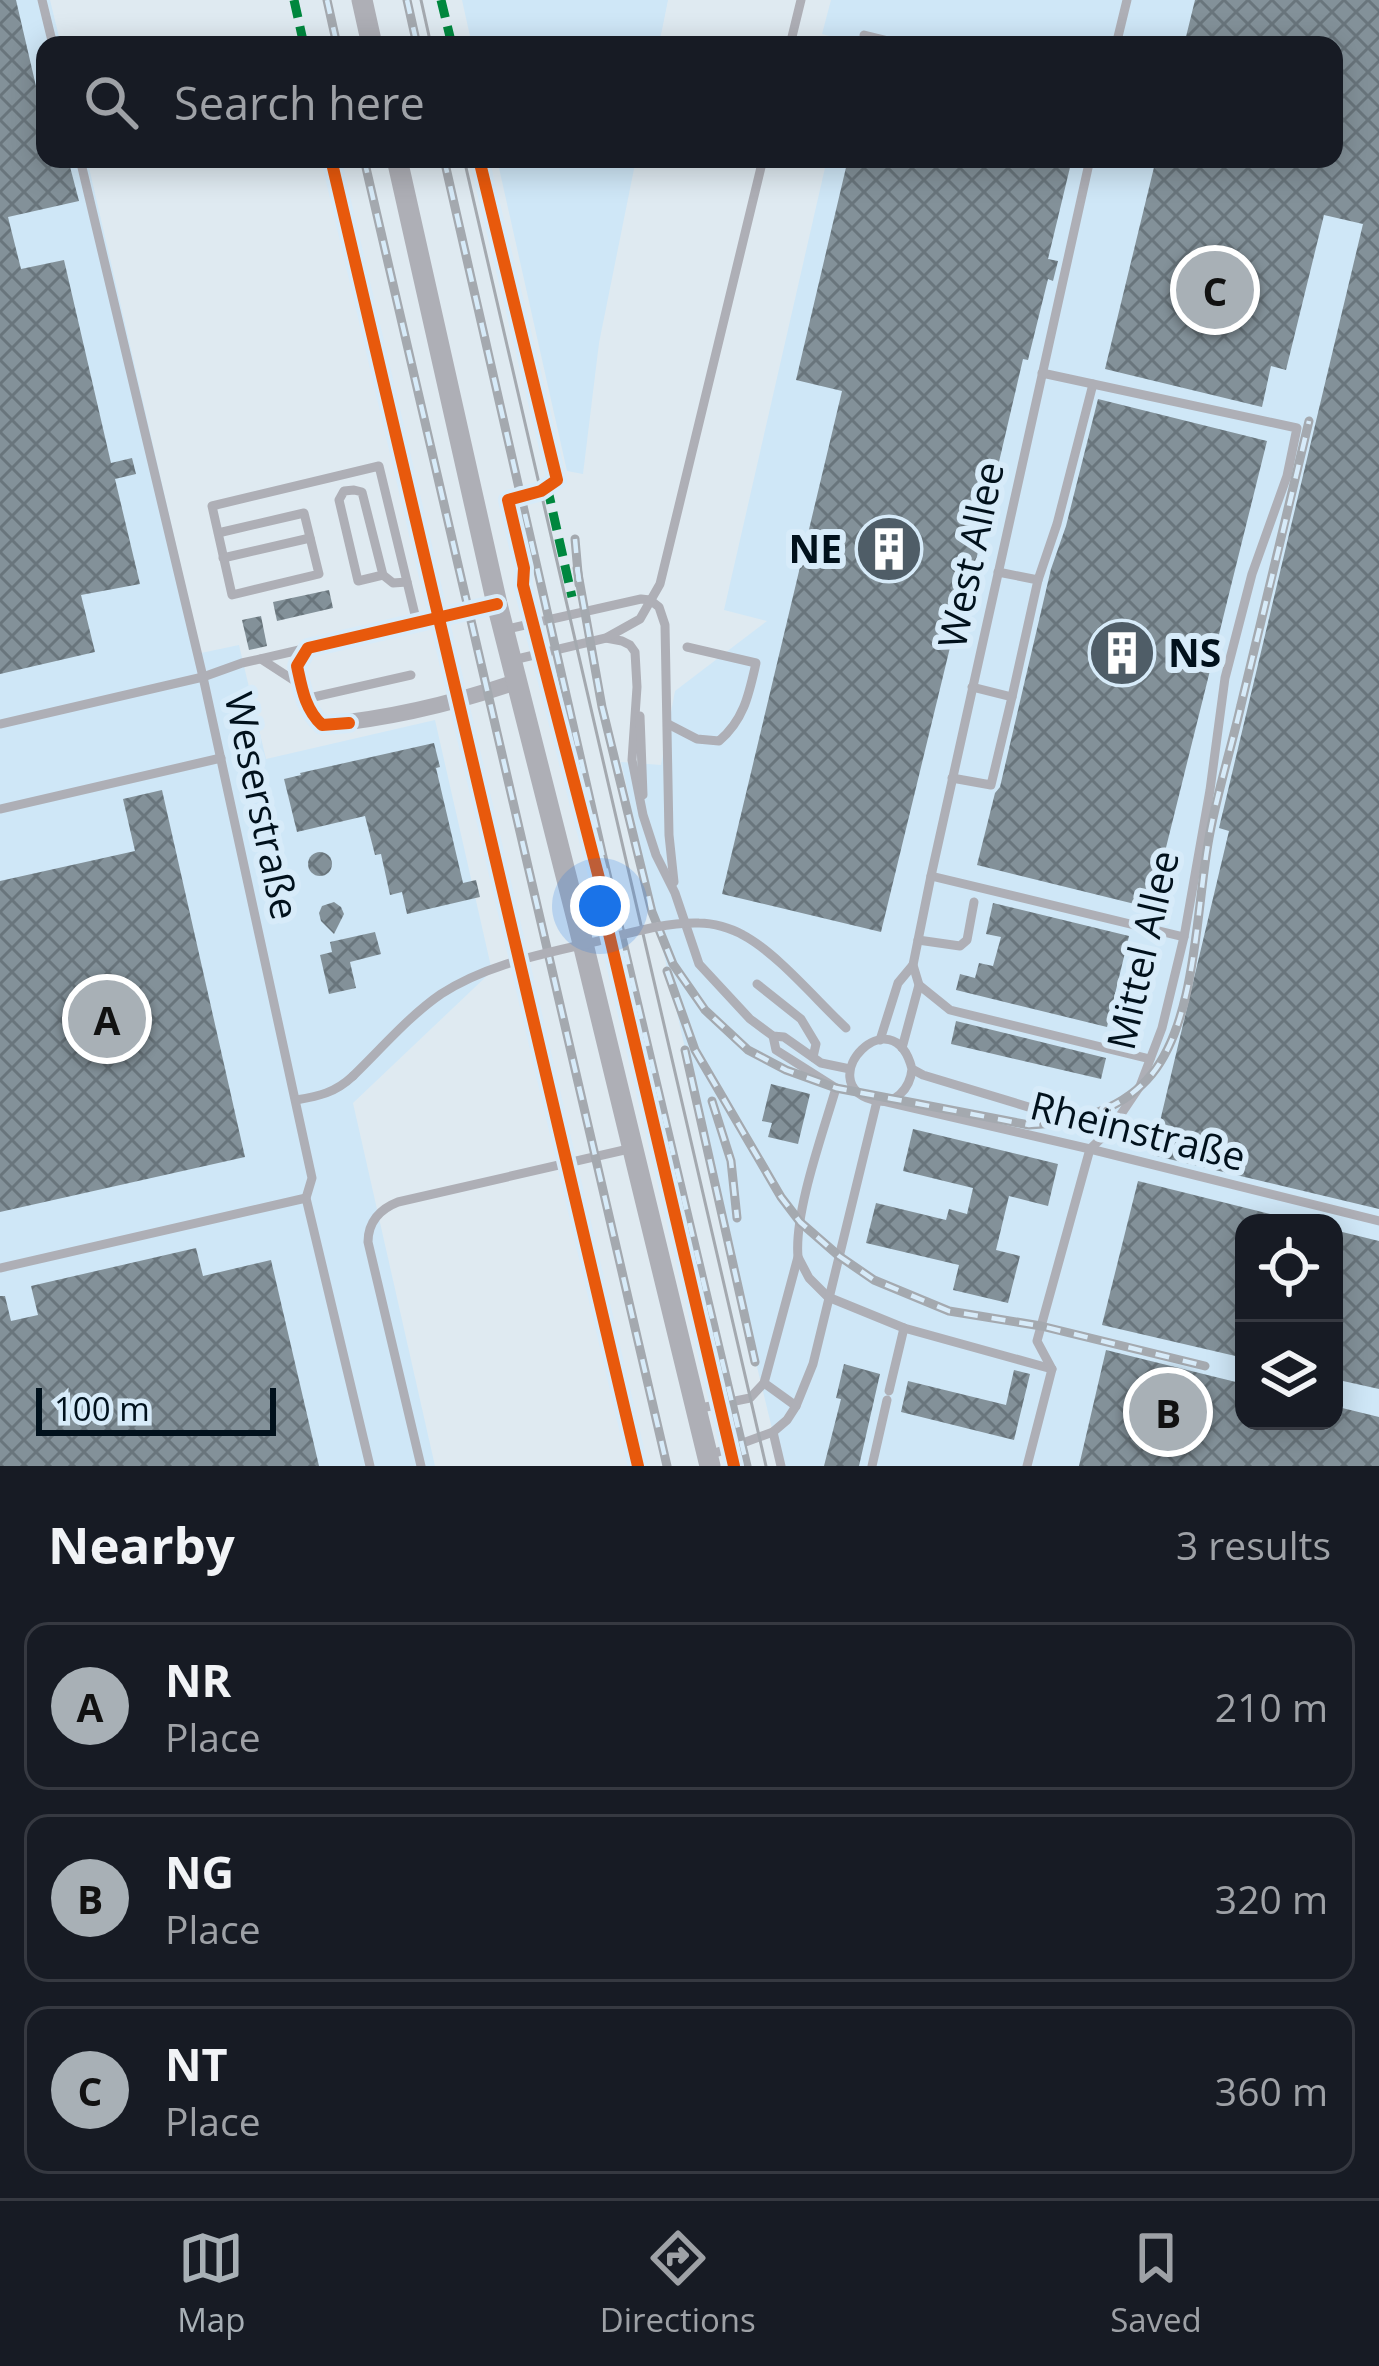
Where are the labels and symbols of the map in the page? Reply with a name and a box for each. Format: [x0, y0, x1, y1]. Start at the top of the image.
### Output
pin: C [1176, 245, 1254, 335]
street label: West Allee [924, 457, 1015, 652]
building icon: NE [854, 514, 924, 584]
place label: NE [788, 521, 842, 574]
building icon: NS [1087, 618, 1157, 688]
place label: NS [1168, 625, 1221, 678]
street label: Weserstraße [214, 687, 313, 924]
street label: Mittel Allee [1093, 845, 1190, 1054]
your location [570, 876, 630, 936]
pin: A [68, 974, 146, 1064]
street label: Rheinstraße [1025, 1077, 1251, 1182]
pin: B [1129, 1367, 1207, 1457]
scale bar [36, 1382, 276, 1435]

